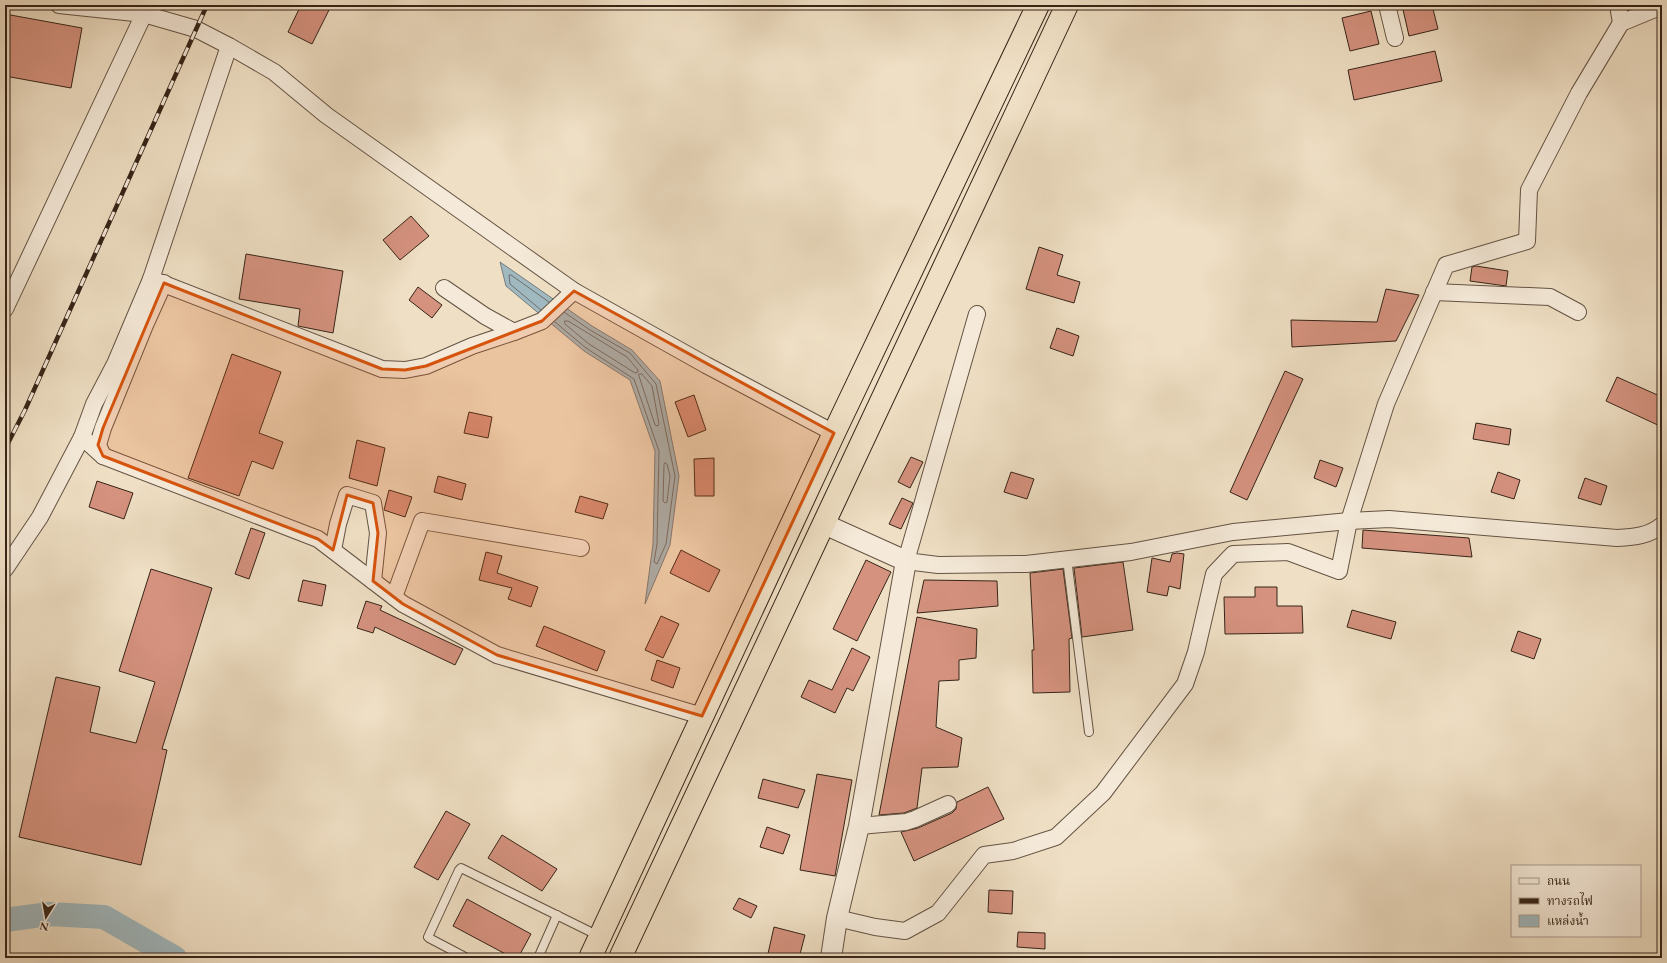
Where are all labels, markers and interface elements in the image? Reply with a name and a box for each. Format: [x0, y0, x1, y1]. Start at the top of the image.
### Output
legend [1511, 865, 1641, 937]
text: ถนน [1547, 873, 1570, 889]
text: ทางรถไฟ [1547, 892, 1593, 909]
north arrow [26, 897, 66, 937]
text: แหล่งน้ำ [1547, 912, 1589, 929]
text: N [38, 919, 50, 935]

